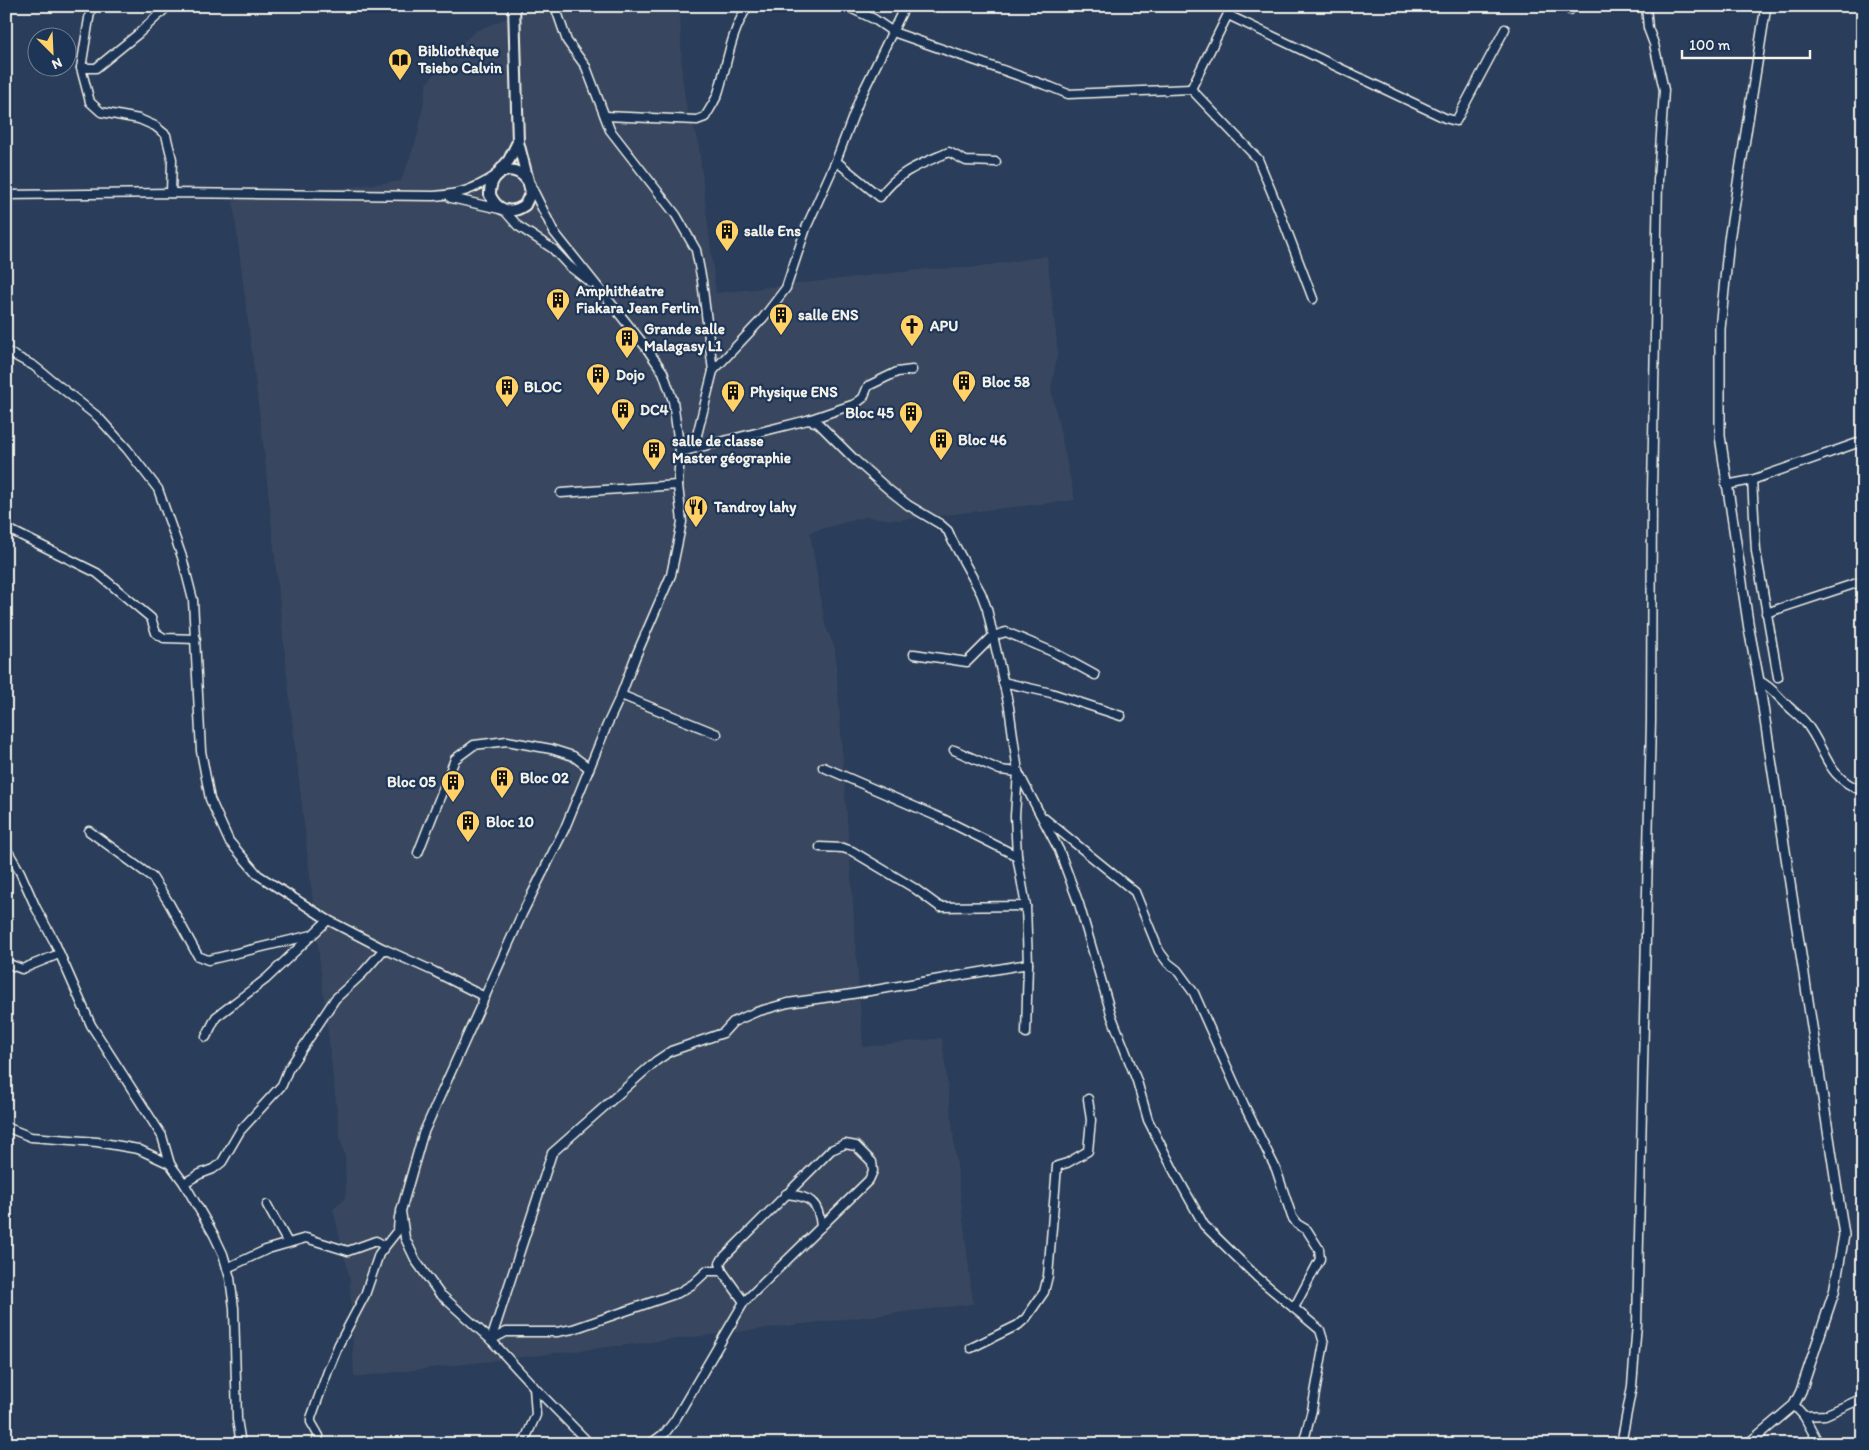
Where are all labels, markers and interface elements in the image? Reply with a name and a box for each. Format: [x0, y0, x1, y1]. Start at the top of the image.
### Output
north arrow [28, 28, 78, 78]
scale bar [1682, 28, 1809, 60]
text: 100 m [1689, 36, 1731, 54]
place label: Bibliothèque Tsiebo Calvin [417, 42, 503, 77]
library icon: Bibliothèque Tsiebo Calvin [387, 47, 413, 81]
text: N [49, 54, 65, 73]
building icon: salle Ens [714, 218, 740, 252]
place label: salle Ens [744, 222, 801, 240]
place label: Amphithéatre Fiakara Jean Ferlin [575, 282, 699, 317]
building icon: Amphithéatre Fiakara Jean Ferlin [545, 287, 571, 321]
building icon: salle ENS [768, 302, 794, 336]
place label: salle ENS [798, 306, 859, 324]
church icon: APU [899, 313, 925, 347]
place label: APU [929, 317, 958, 335]
place label: Grande salle Malagasy L1 [644, 320, 725, 356]
building icon: Grande salle Malagasy L1 [614, 325, 640, 359]
building icon: Dojo [585, 362, 611, 396]
place label: Dojo [616, 366, 645, 385]
building icon: Bloc 58 [951, 369, 977, 403]
place label: Bloc 58 [982, 373, 1031, 391]
building icon: BLOC [494, 374, 520, 408]
place label: BLOC [524, 378, 562, 396]
building icon: Physique ENS [720, 379, 746, 413]
place label: Physique ENS [750, 383, 838, 402]
building icon: DC4 [610, 397, 636, 431]
building icon: Bloc 45 [898, 400, 924, 434]
place label: DC4 [640, 401, 669, 419]
place label: Bloc 45 [845, 404, 894, 422]
building icon: Bloc 46 [928, 427, 954, 461]
place label: Bloc 46 [958, 431, 1007, 449]
place label: salle de classe Master géographie [672, 432, 791, 468]
building icon: salle de classe Master géographie [641, 437, 667, 471]
restaurant icon: Tandroy lahy [683, 494, 709, 528]
place label: Tandroy lahy [713, 498, 797, 517]
building icon: Bloc 02 [489, 765, 515, 799]
building icon: Bloc 05 [440, 769, 466, 803]
place label: Bloc 02 [520, 769, 569, 787]
place label: Bloc 05 [387, 773, 436, 791]
building icon: Bloc 10 [455, 809, 481, 843]
place label: Bloc 10 [486, 813, 534, 831]

